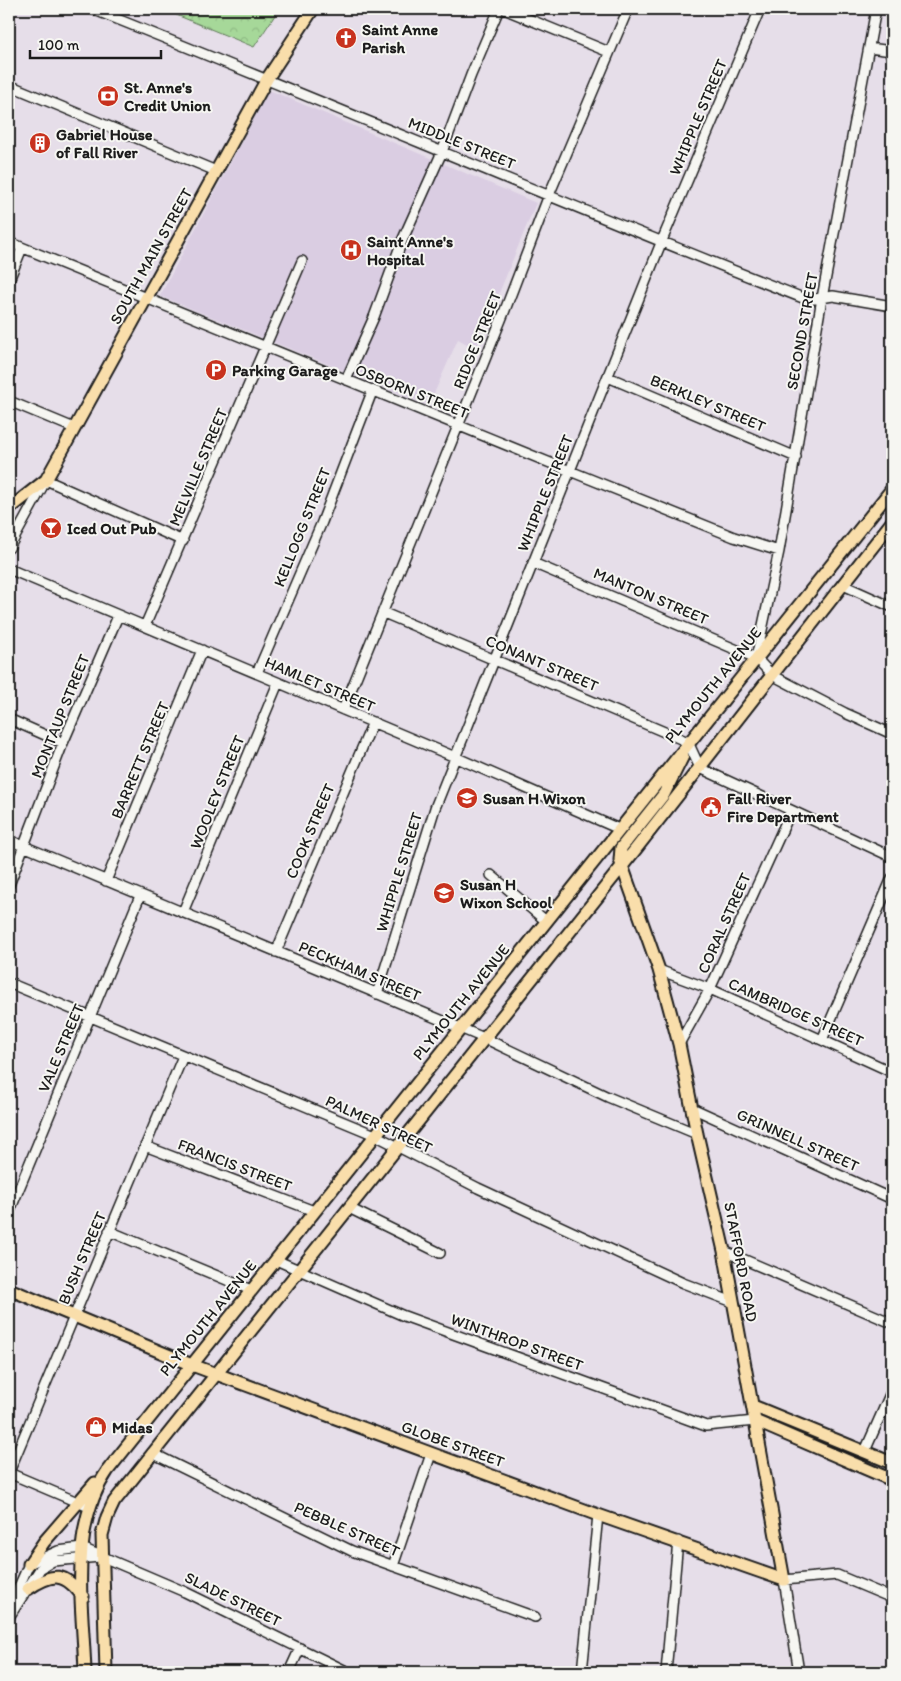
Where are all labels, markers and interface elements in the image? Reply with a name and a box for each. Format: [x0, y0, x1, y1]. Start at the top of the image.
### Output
place label: Saint Anne Parish [362, 20, 438, 57]
church icon: Saint Anne Parish [334, 26, 358, 50]
scale bar [30, 28, 161, 60]
text: 100 m [38, 36, 80, 54]
street label: WHIPPLE STREET [665, 56, 731, 178]
place label: St. Anne's Credit Union [124, 78, 211, 115]
bank icon: St. Anne's Credit Union [96, 84, 120, 108]
street label: MIDDLE STREET [405, 113, 519, 173]
place label: Gabriel House of Fall River [56, 125, 153, 162]
building icon: Gabriel House of Fall River [28, 131, 52, 155]
street label: SOUTH MAIN STREET [106, 185, 196, 327]
place label: Saint Anne's Hospital [367, 232, 453, 270]
hospital icon: Saint Anne's Hospital [339, 238, 363, 262]
street label: SECOND STREET [782, 271, 822, 391]
street label: RIDGE STREET [449, 288, 505, 392]
parking icon: Parking Garage [204, 358, 228, 382]
street label: OSBORN STREET [352, 360, 472, 422]
place label: Parking Garage [232, 361, 338, 381]
street label: BERKLEY STREET [647, 370, 769, 436]
street label: MELVILLE STREET [165, 405, 231, 529]
street label: WHIPPLE STREET [513, 432, 577, 554]
street label: KELLOGG STREET [269, 464, 335, 589]
bar icon: Iced Out Pub [39, 516, 63, 540]
place label: Iced Out Pub [67, 519, 157, 538]
street label: MANTON STREET [591, 563, 711, 629]
street label: PLYMOUTH AVENUE [660, 623, 766, 747]
street label: CONANT STREET [483, 631, 601, 695]
street label: MONTAUP STREET [26, 651, 94, 781]
street label: HAMLET STREET [262, 652, 378, 716]
street label: BARRETT STREET [107, 699, 173, 821]
street label: WOOLEY STREET [186, 732, 248, 852]
street label: COOK STREET [281, 781, 339, 881]
school or university icon: Susan H Wixon [455, 786, 479, 810]
place label: Susan H Wixon [483, 789, 586, 808]
place label: Fall River Fire Department [727, 789, 839, 827]
public building icon: Fall River Fire Department [699, 795, 723, 819]
street label: WHIPPLE STREET [372, 810, 426, 934]
street label: CORAL STREET [693, 870, 755, 976]
place label: Susan H Wixon School [460, 875, 552, 912]
school or university icon: Susan H Wixon School [432, 881, 456, 905]
street label: PECKHAM STREET [296, 937, 424, 1005]
street label: PLYMOUTH AVENUE [408, 940, 514, 1064]
street label: CAMBRIDGE STREET [725, 974, 867, 1050]
street label: VALE STREET [34, 1001, 88, 1095]
street label: PALMER STREET [322, 1091, 436, 1157]
street label: GRINNELL STREET [734, 1105, 862, 1175]
street label: FRANCIS STREET [175, 1134, 295, 1196]
street label: STAFFORD ROAD [720, 1200, 762, 1324]
street label: BUSH STREET [54, 1209, 110, 1307]
street label: PLYMOUTH AVENUE [155, 1256, 261, 1380]
street label: WINTHROP STREET [448, 1309, 586, 1375]
shop icon: Midas [84, 1415, 108, 1439]
street label: GLOBE STREET [399, 1417, 507, 1471]
place label: Midas [112, 1418, 153, 1437]
street label: PEBBLE STREET [291, 1497, 403, 1561]
street label: SLADE STREET [182, 1567, 284, 1631]

